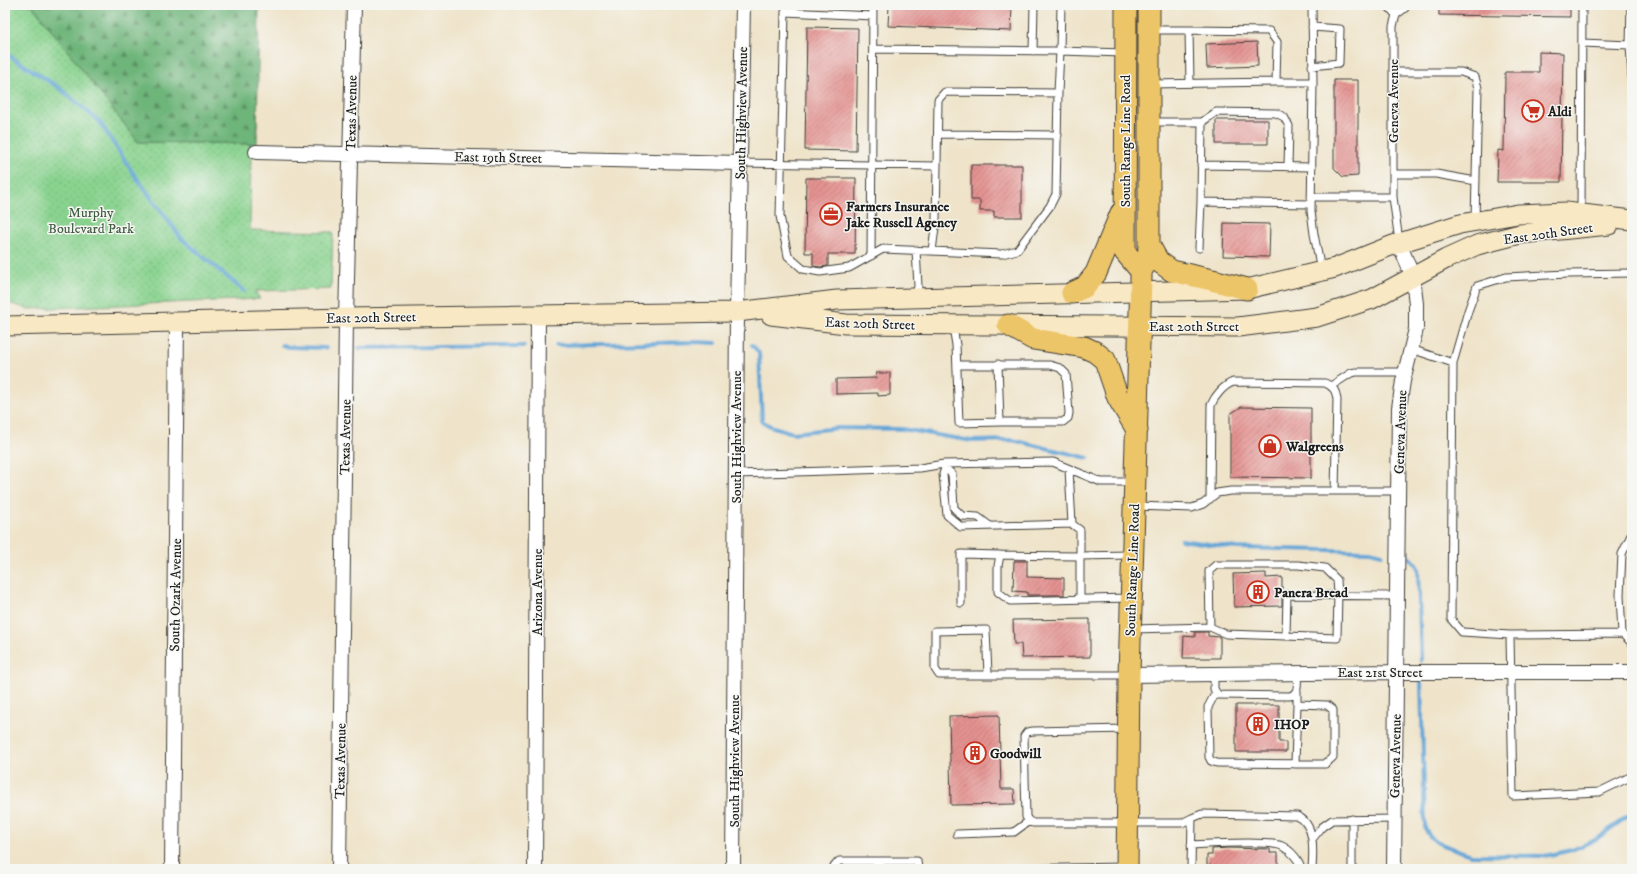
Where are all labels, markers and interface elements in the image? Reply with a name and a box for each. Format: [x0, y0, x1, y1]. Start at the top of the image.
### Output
street label: South Highview Avenue [732, 46, 752, 180]
street label: Geneva Avenue [1385, 59, 1403, 143]
street label: Texas Avenue [342, 75, 362, 151]
street label: South Range Line Road [1117, 75, 1135, 207]
supermarket icon: Aldi [1520, 98, 1546, 124]
place label: Aldi [1547, 103, 1572, 121]
street label: East 19th Street [454, 148, 543, 168]
place label: Farmers Insurance Jake Russell Agency [844, 198, 957, 232]
office icon: Farmers Insurance Jake Russell Agency [818, 201, 844, 227]
park label: Murphy Boulevard Park [48, 204, 134, 238]
street label: East 20th Street [1502, 219, 1595, 249]
street label: East 20th Street [326, 308, 417, 328]
street label: East 20th Street [824, 313, 916, 335]
street label: East 20th Street [1149, 318, 1240, 336]
street label: South Highview Avenue [728, 370, 746, 504]
street label: Geneva Avenue [1391, 389, 1411, 474]
street label: Texas Avenue [336, 399, 356, 475]
shop icon: Walgreens [1257, 433, 1283, 459]
place label: Walgreens [1285, 438, 1344, 456]
street label: South Range Line Road [1122, 503, 1144, 637]
street label: South Ozark Avenue [166, 538, 186, 652]
street label: Arizona Avenue [529, 548, 547, 636]
building icon: Panera Bread [1245, 579, 1271, 605]
place label: Panera Bread [1274, 584, 1349, 602]
street label: East 21st Street [1337, 664, 1423, 682]
street label: South Highview Avenue [726, 694, 744, 828]
building icon: IHOP [1245, 711, 1271, 737]
street label: Geneva Avenue [1386, 714, 1406, 798]
place label: IHOP [1274, 716, 1310, 734]
street label: Texas Avenue [331, 723, 351, 799]
building icon: Goodwill [962, 740, 988, 766]
place label: Goodwill [990, 745, 1042, 763]

